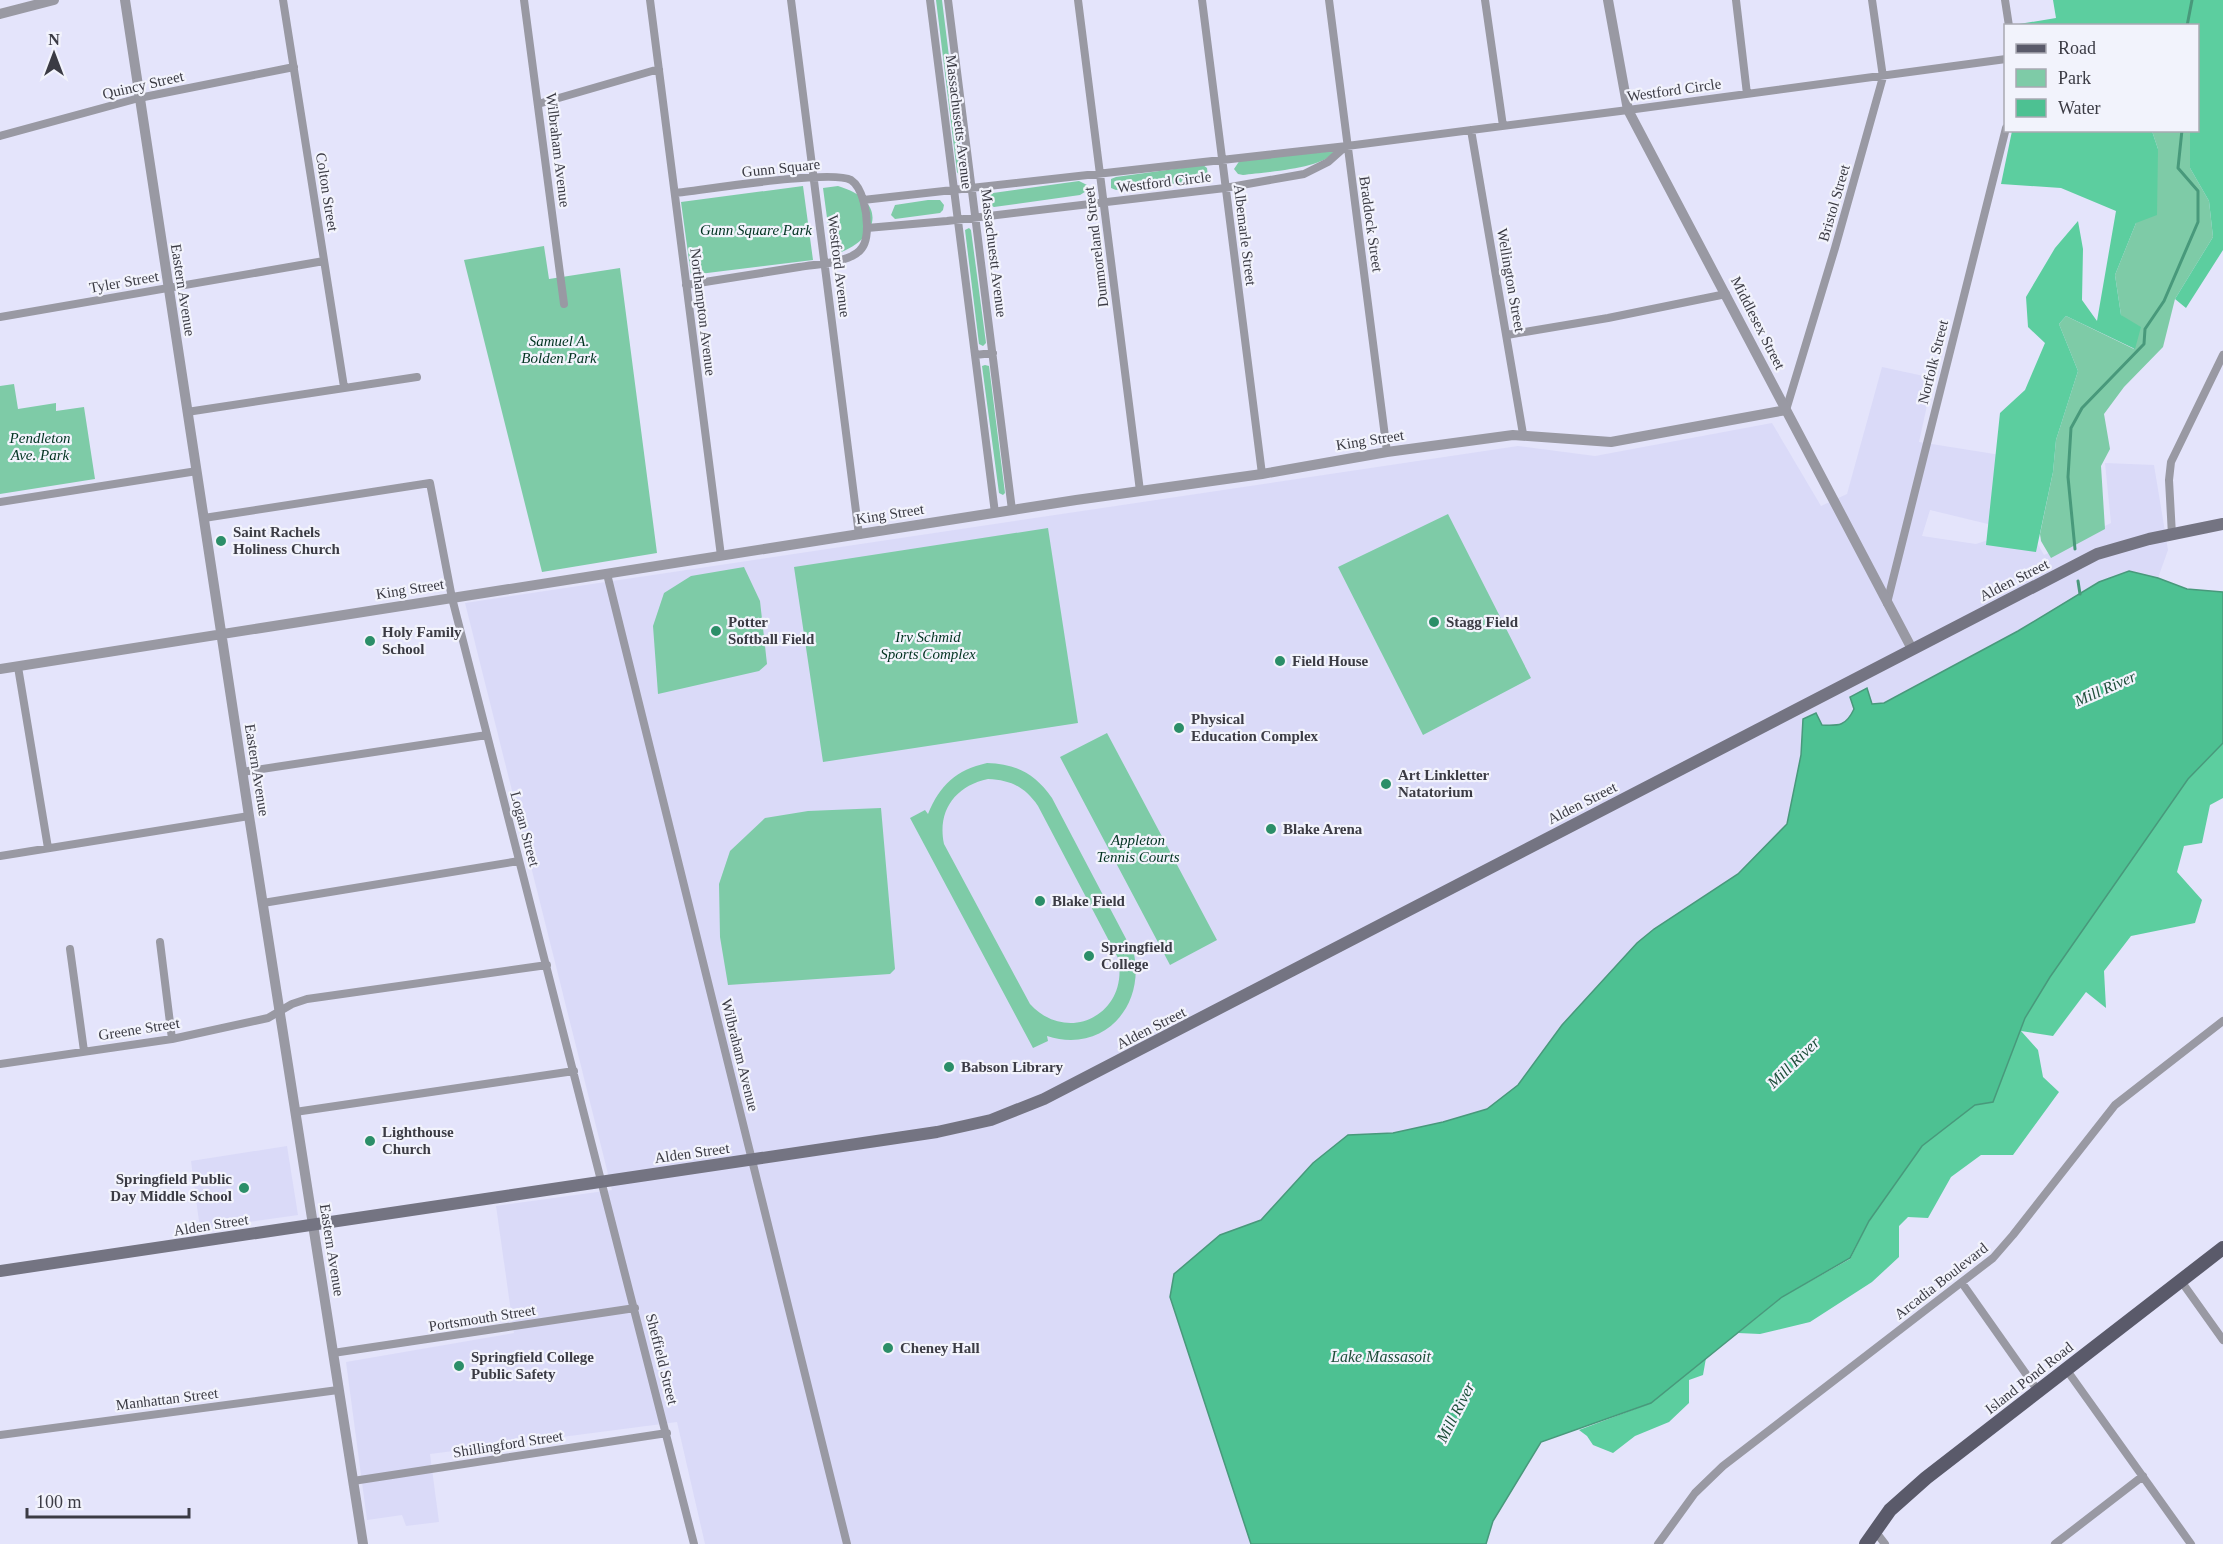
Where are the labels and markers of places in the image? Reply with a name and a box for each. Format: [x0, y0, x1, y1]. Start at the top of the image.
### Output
place label: Saint Rachels Holiness Church [233, 524, 340, 557]
marker: Saint Rachels Holiness Church [214, 534, 228, 548]
place label: Potter Softball Field [728, 614, 815, 647]
place label: Stagg Field [1446, 614, 1519, 630]
marker: Stagg Field [1427, 615, 1441, 629]
place label: Holy Family School [382, 624, 462, 657]
marker: Potter Softball Field [709, 624, 723, 638]
marker: Holy Family School [363, 634, 377, 648]
place label: Field House [1292, 653, 1369, 669]
marker: Field House [1273, 654, 1287, 668]
place label: Physical Education Complex [1191, 711, 1319, 744]
marker: Physical Education Complex [1172, 721, 1186, 735]
place label: Art Linkletter Natatorium [1398, 767, 1490, 800]
marker: Art Linkletter Natatorium [1379, 777, 1393, 791]
place label: Blake Arena [1283, 821, 1363, 837]
marker: Blake Arena [1264, 822, 1278, 836]
place label: Blake Field [1052, 893, 1126, 909]
marker: Blake Field [1033, 894, 1047, 908]
place label: Springfield College [1101, 939, 1173, 972]
marker: Springfield College [1082, 949, 1096, 963]
place label: Babson Library [961, 1059, 1064, 1075]
marker: Babson Library [942, 1060, 956, 1074]
place label: Lighthouse Church [382, 1124, 454, 1157]
marker: Lighthouse Church [363, 1134, 377, 1148]
place label: Springfield Public Day Middle School [110, 1171, 232, 1204]
marker: Springfield Public Day Middle School [237, 1181, 251, 1195]
place label: Cheney Hall [900, 1340, 980, 1356]
marker: Cheney Hall [881, 1341, 895, 1355]
place label: Springfield College Public Safety [471, 1349, 594, 1382]
marker: Springfield College Public Safety [452, 1359, 466, 1373]

